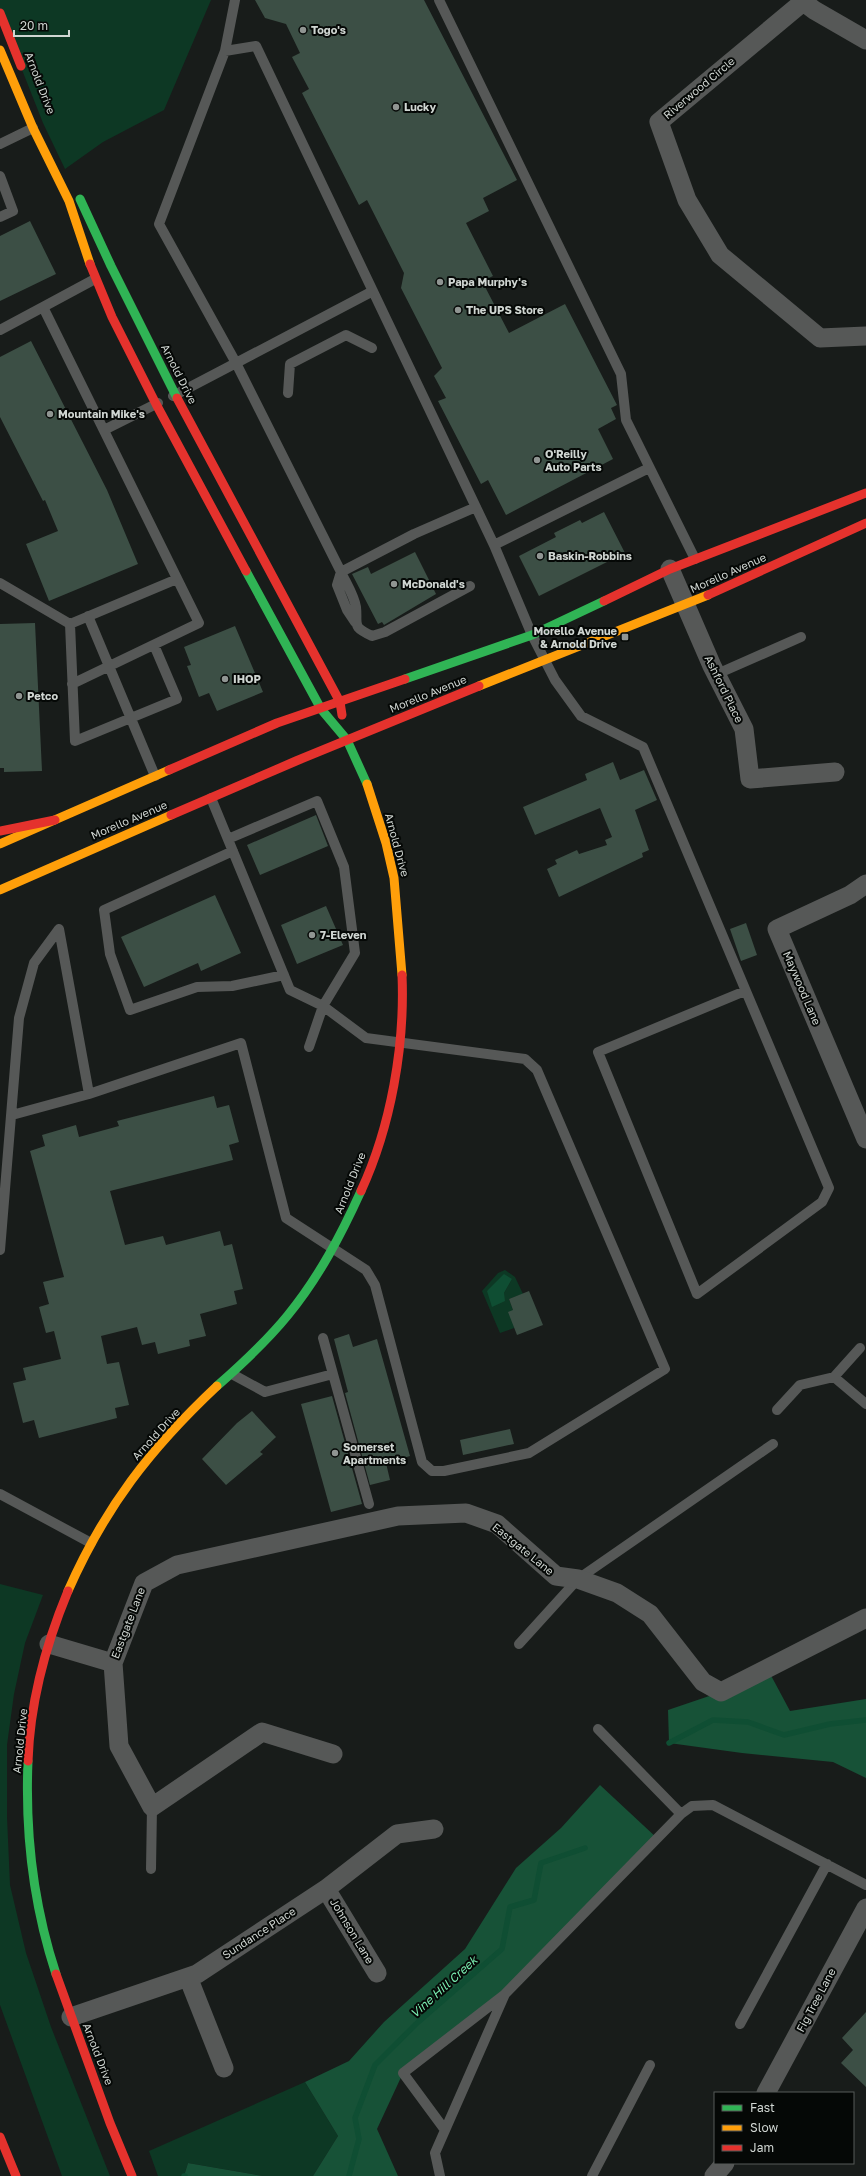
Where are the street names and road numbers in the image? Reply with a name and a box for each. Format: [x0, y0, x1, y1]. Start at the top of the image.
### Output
street label: Arnold Drive [23, 50, 58, 116]
street label: Riverwood Circle [660, 54, 737, 121]
street label: Arnold Drive [159, 342, 200, 406]
street label: Morello Avenue [688, 550, 768, 595]
street label: Ashford Place [703, 653, 746, 725]
street label: Morello Avenue [387, 672, 468, 715]
street label: Morello Avenue [89, 798, 169, 841]
street label: Arnold Drive [383, 812, 412, 878]
street label: Maywood Lane [781, 949, 824, 1027]
street label: Arnold Drive [331, 1150, 368, 1215]
street label: Arnold Drive [129, 1405, 182, 1462]
street label: Eastgate Lane [490, 1520, 557, 1577]
street label: Eastgate Lane [108, 1585, 147, 1660]
street label: Arnold Drive [10, 1708, 29, 1774]
street label: Johnson Lane [328, 1896, 377, 1966]
street label: Sundance Place [220, 1904, 298, 1961]
street label: Fig Tree Lane [793, 1966, 838, 2034]
street label: Arnold Drive [81, 2021, 116, 2087]

